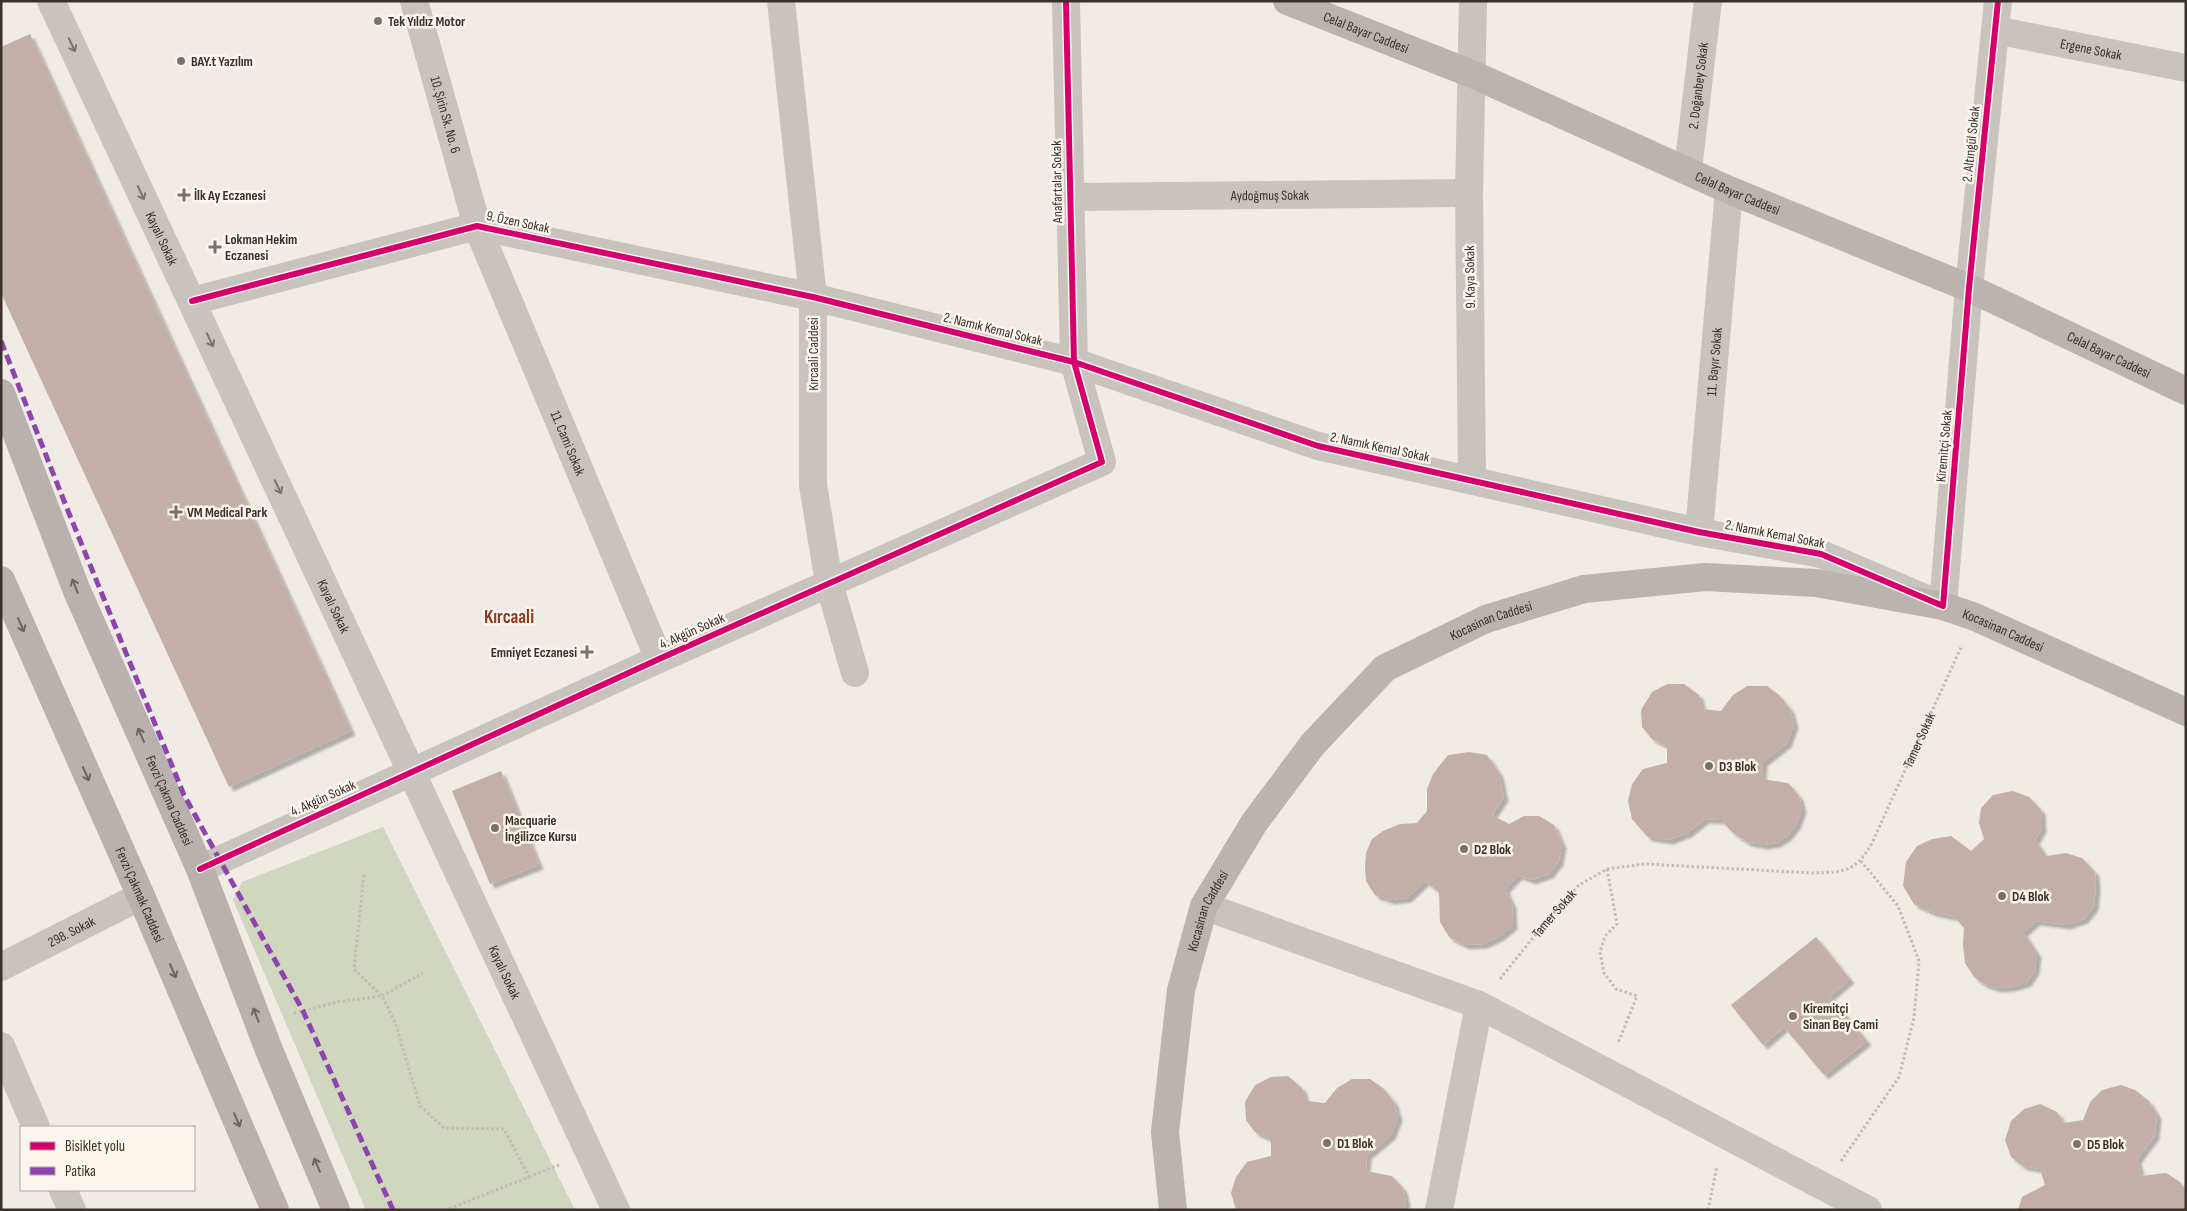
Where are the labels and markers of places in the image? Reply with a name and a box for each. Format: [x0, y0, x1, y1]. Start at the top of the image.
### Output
place label: Tek Yıldız Motor [388, 13, 466, 30]
marker: Tek Yıldız Motor [372, 15, 384, 27]
place label: BAY.t Yazılım [191, 53, 253, 70]
marker: BAY.t Yazılım [175, 55, 187, 67]
place label: İlk Ay Eczanesi [194, 187, 266, 204]
marker: İlk Ay Eczanesi [178, 189, 190, 201]
place label: Lokman Hekim Eczanesi [225, 231, 297, 264]
marker: Lokman Hekim Eczanesi [209, 241, 221, 253]
place label: VM Medical Park [187, 504, 267, 521]
marker: VM Medical Park [169, 505, 183, 519]
place label: Emniyet Eczanesi [491, 644, 577, 661]
marker: Emniyet Eczanesi [581, 646, 593, 658]
place label: D3 Blok [1719, 758, 1756, 775]
marker: D3 Blok [1703, 760, 1715, 772]
place label: Macquarie İngilizce Kursu [505, 812, 577, 845]
marker: Macquarie İngilizce Kursu [489, 822, 501, 834]
place label: D2 Blok [1474, 841, 1511, 858]
marker: D2 Blok [1458, 843, 1470, 855]
place label: D4 Blok [2012, 888, 2050, 905]
marker: D4 Blok [1996, 890, 2008, 902]
place label: Kiremitçi Sinan Bey Cami [1803, 1000, 1878, 1033]
marker: Kiremitçi Sinan Bey Cami [1787, 1010, 1799, 1022]
place label: D1 Blok [1337, 1135, 1374, 1152]
place label: D5 Blok [2087, 1136, 2124, 1153]
marker: D1 Blok [1321, 1137, 1333, 1149]
marker: D5 Blok [2071, 1138, 2083, 1150]

